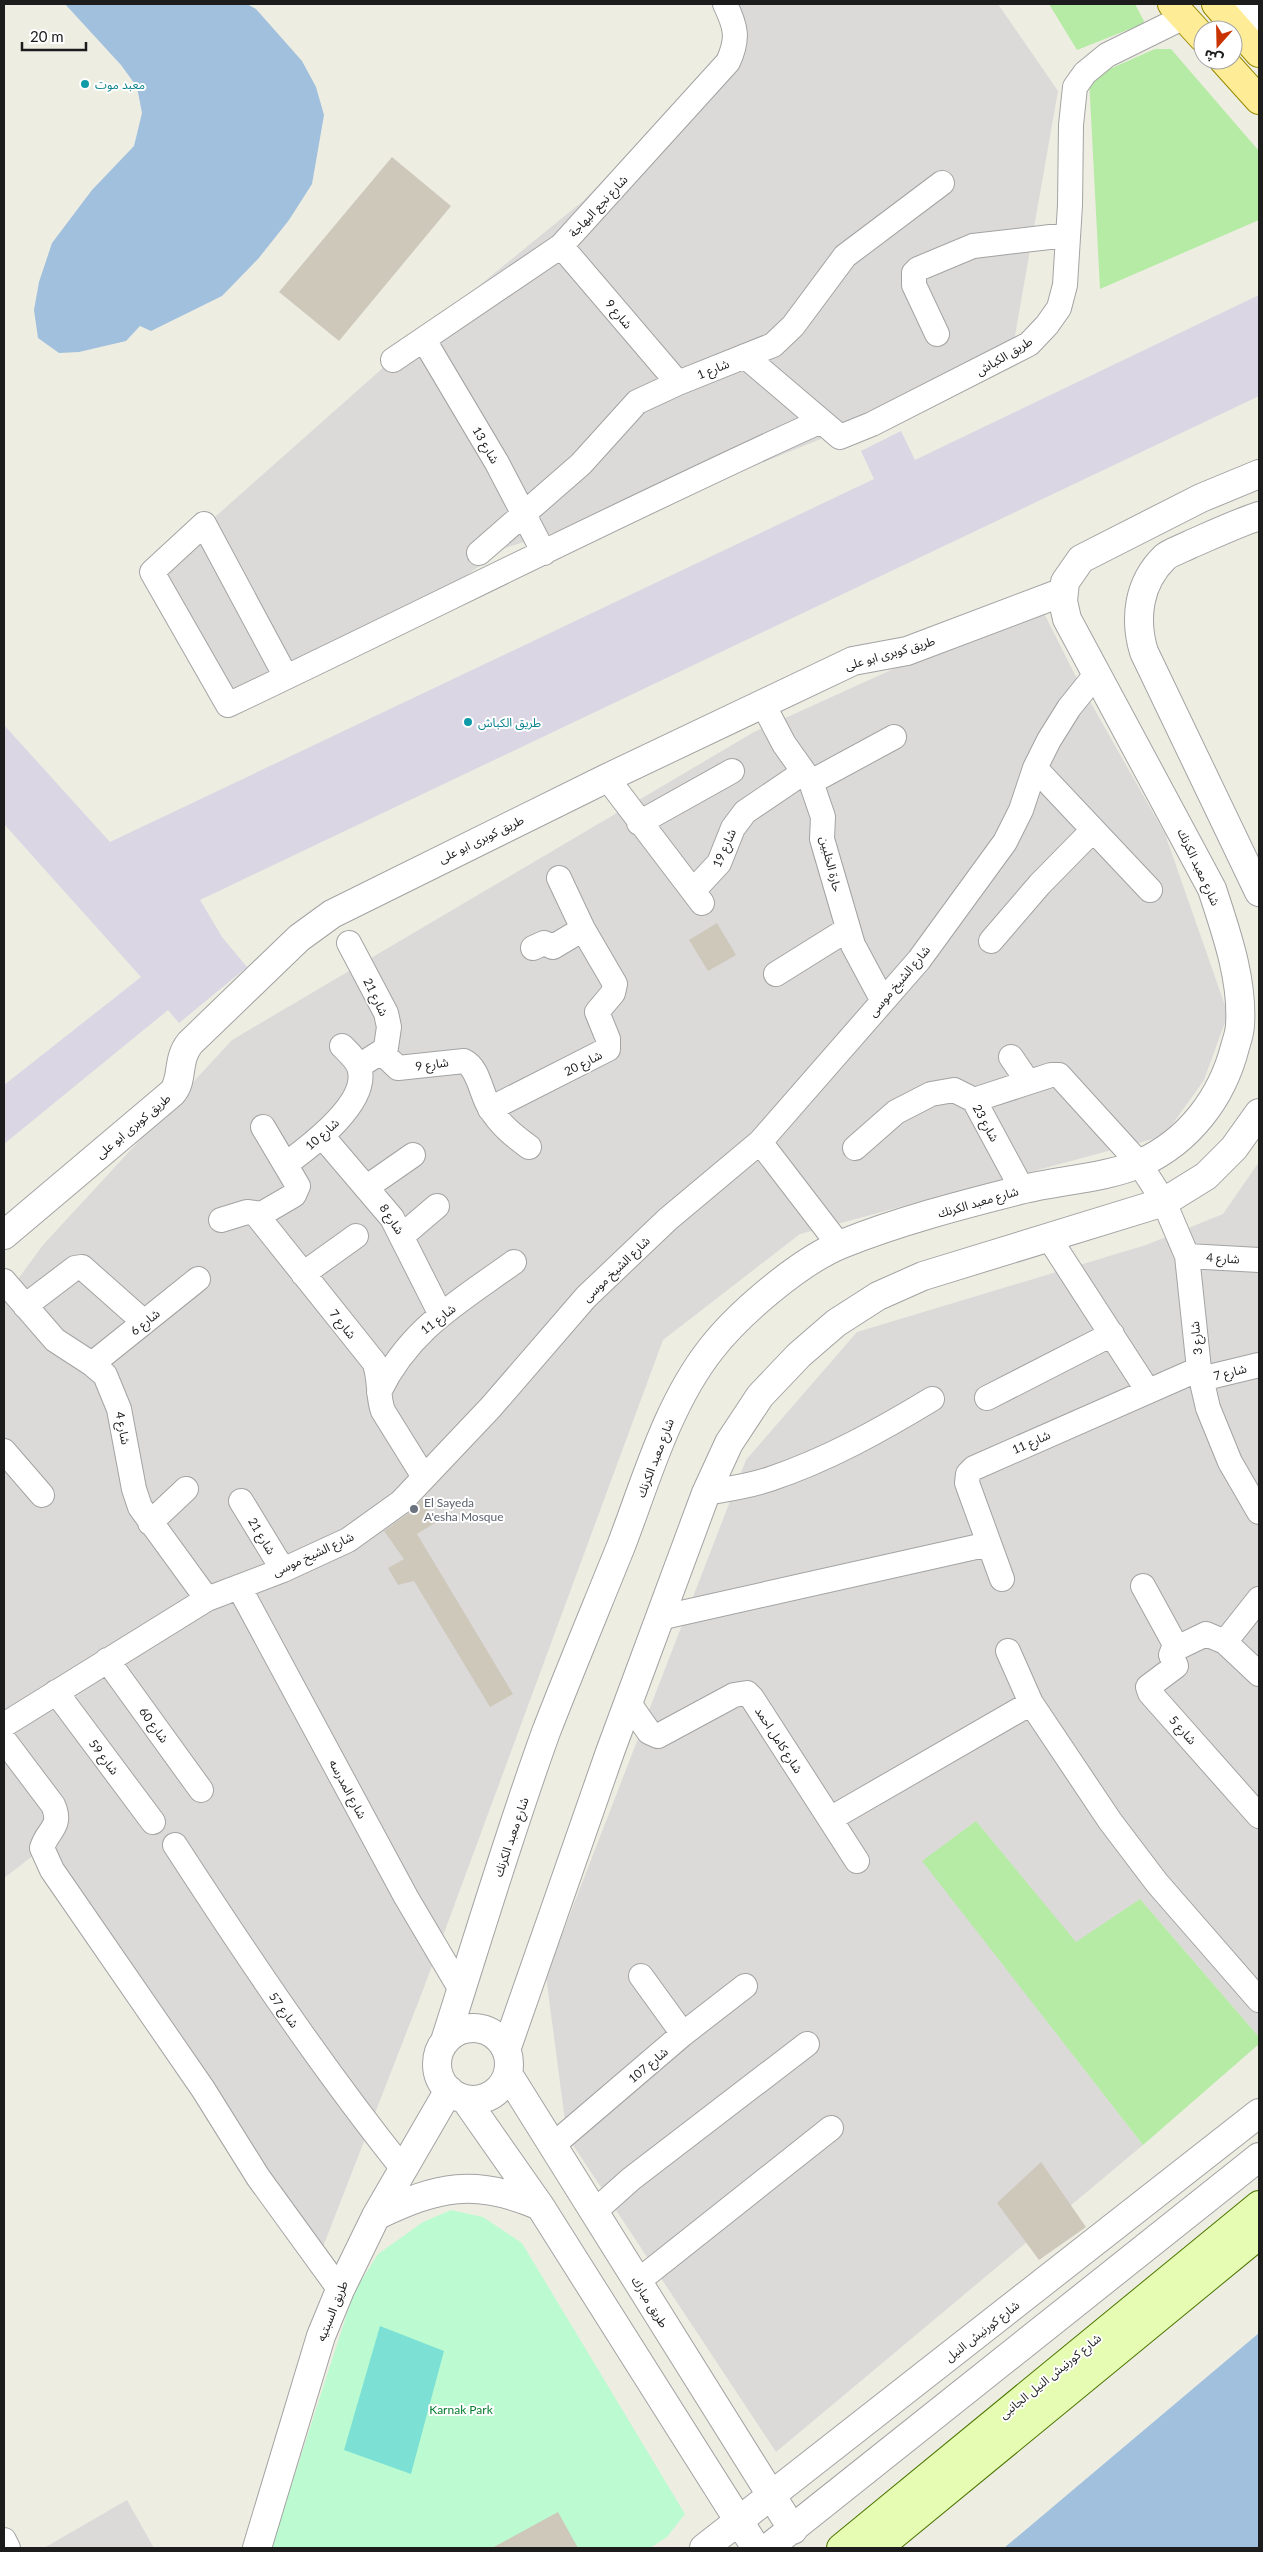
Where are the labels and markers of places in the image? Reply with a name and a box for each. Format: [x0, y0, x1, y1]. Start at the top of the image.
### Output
place label: معبد موت [95, 77, 145, 92]
marker: معبد موت [79, 78, 91, 90]
place label: طريق الكباش [478, 715, 541, 731]
marker: طريق الكباش [462, 716, 474, 728]
place label: El Sayeda A'esha Mosque [424, 1495, 504, 1524]
marker: El Sayeda A'esha Mosque [408, 1503, 420, 1515]

